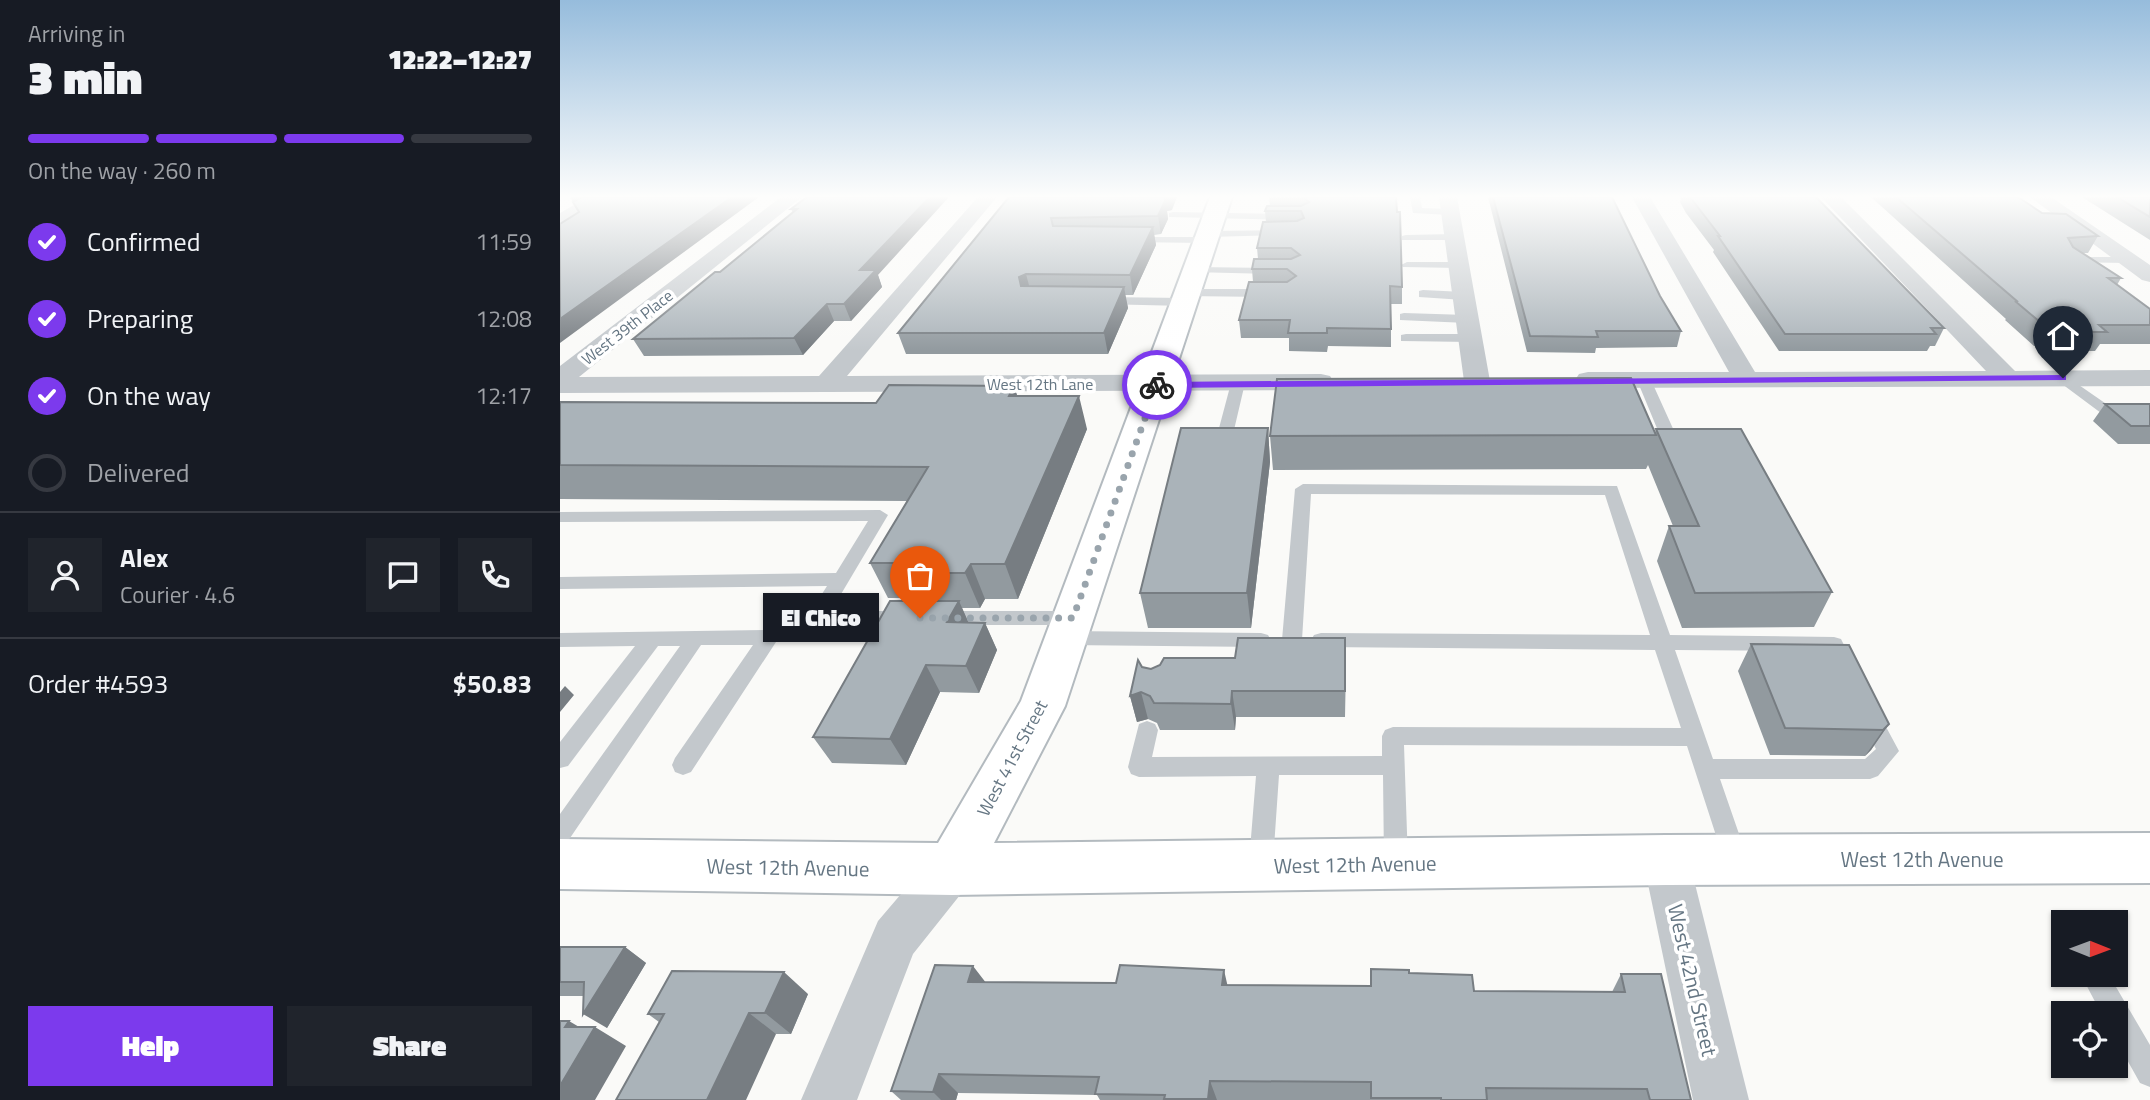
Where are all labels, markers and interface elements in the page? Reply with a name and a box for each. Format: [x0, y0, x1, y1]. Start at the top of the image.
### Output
text: Arriving in [28, 16, 125, 51]
text: 12:22–12:27 [388, 40, 532, 79]
text: 3 min [28, 42, 142, 112]
text: On the way · 260 m [28, 153, 216, 188]
text: Confirmed [87, 222, 201, 261]
icon: check [28, 223, 66, 261]
text: 11:59 [475, 224, 532, 259]
street label: West 39th Place [576, 284, 678, 370]
text: Preparing [87, 299, 193, 338]
icon: check [28, 300, 66, 338]
text: 12:08 [475, 301, 532, 336]
pin [2033, 306, 2093, 378]
icon: home [2044, 317, 2082, 355]
courier [1122, 350, 1192, 420]
icon: bike [1138, 366, 1176, 404]
street label: West 12th Lane [987, 372, 1093, 396]
text: On the way [87, 376, 211, 415]
icon: check [28, 377, 66, 415]
text: 12:17 [475, 378, 532, 413]
text: Delivered [87, 453, 190, 492]
button: person [28, 538, 102, 612]
text: Alex [120, 538, 168, 577]
button: chat [366, 538, 440, 612]
button: phone [458, 538, 532, 612]
pin [890, 546, 950, 618]
icon: bag [901, 557, 939, 595]
text: Courier · 4.6 [120, 577, 235, 612]
callout: El Chico [762, 594, 878, 642]
text: El Chico [781, 600, 861, 635]
text: Order #4593 [28, 664, 168, 703]
text: $50.83 [453, 664, 532, 703]
street label: West 41st Street [970, 694, 1054, 821]
street label: West 12th Avenue [1840, 843, 2004, 875]
street label: West 12th Avenue [1273, 847, 1437, 881]
street label: West 12th Avenue [706, 850, 870, 884]
street label: West 42nd Street [1660, 901, 1726, 1060]
north arrow [2051, 910, 2128, 987]
map controls [2051, 910, 2128, 1078]
button: locate [2051, 1001, 2128, 1078]
button: Help [28, 1006, 273, 1086]
button: Share [287, 1006, 532, 1086]

